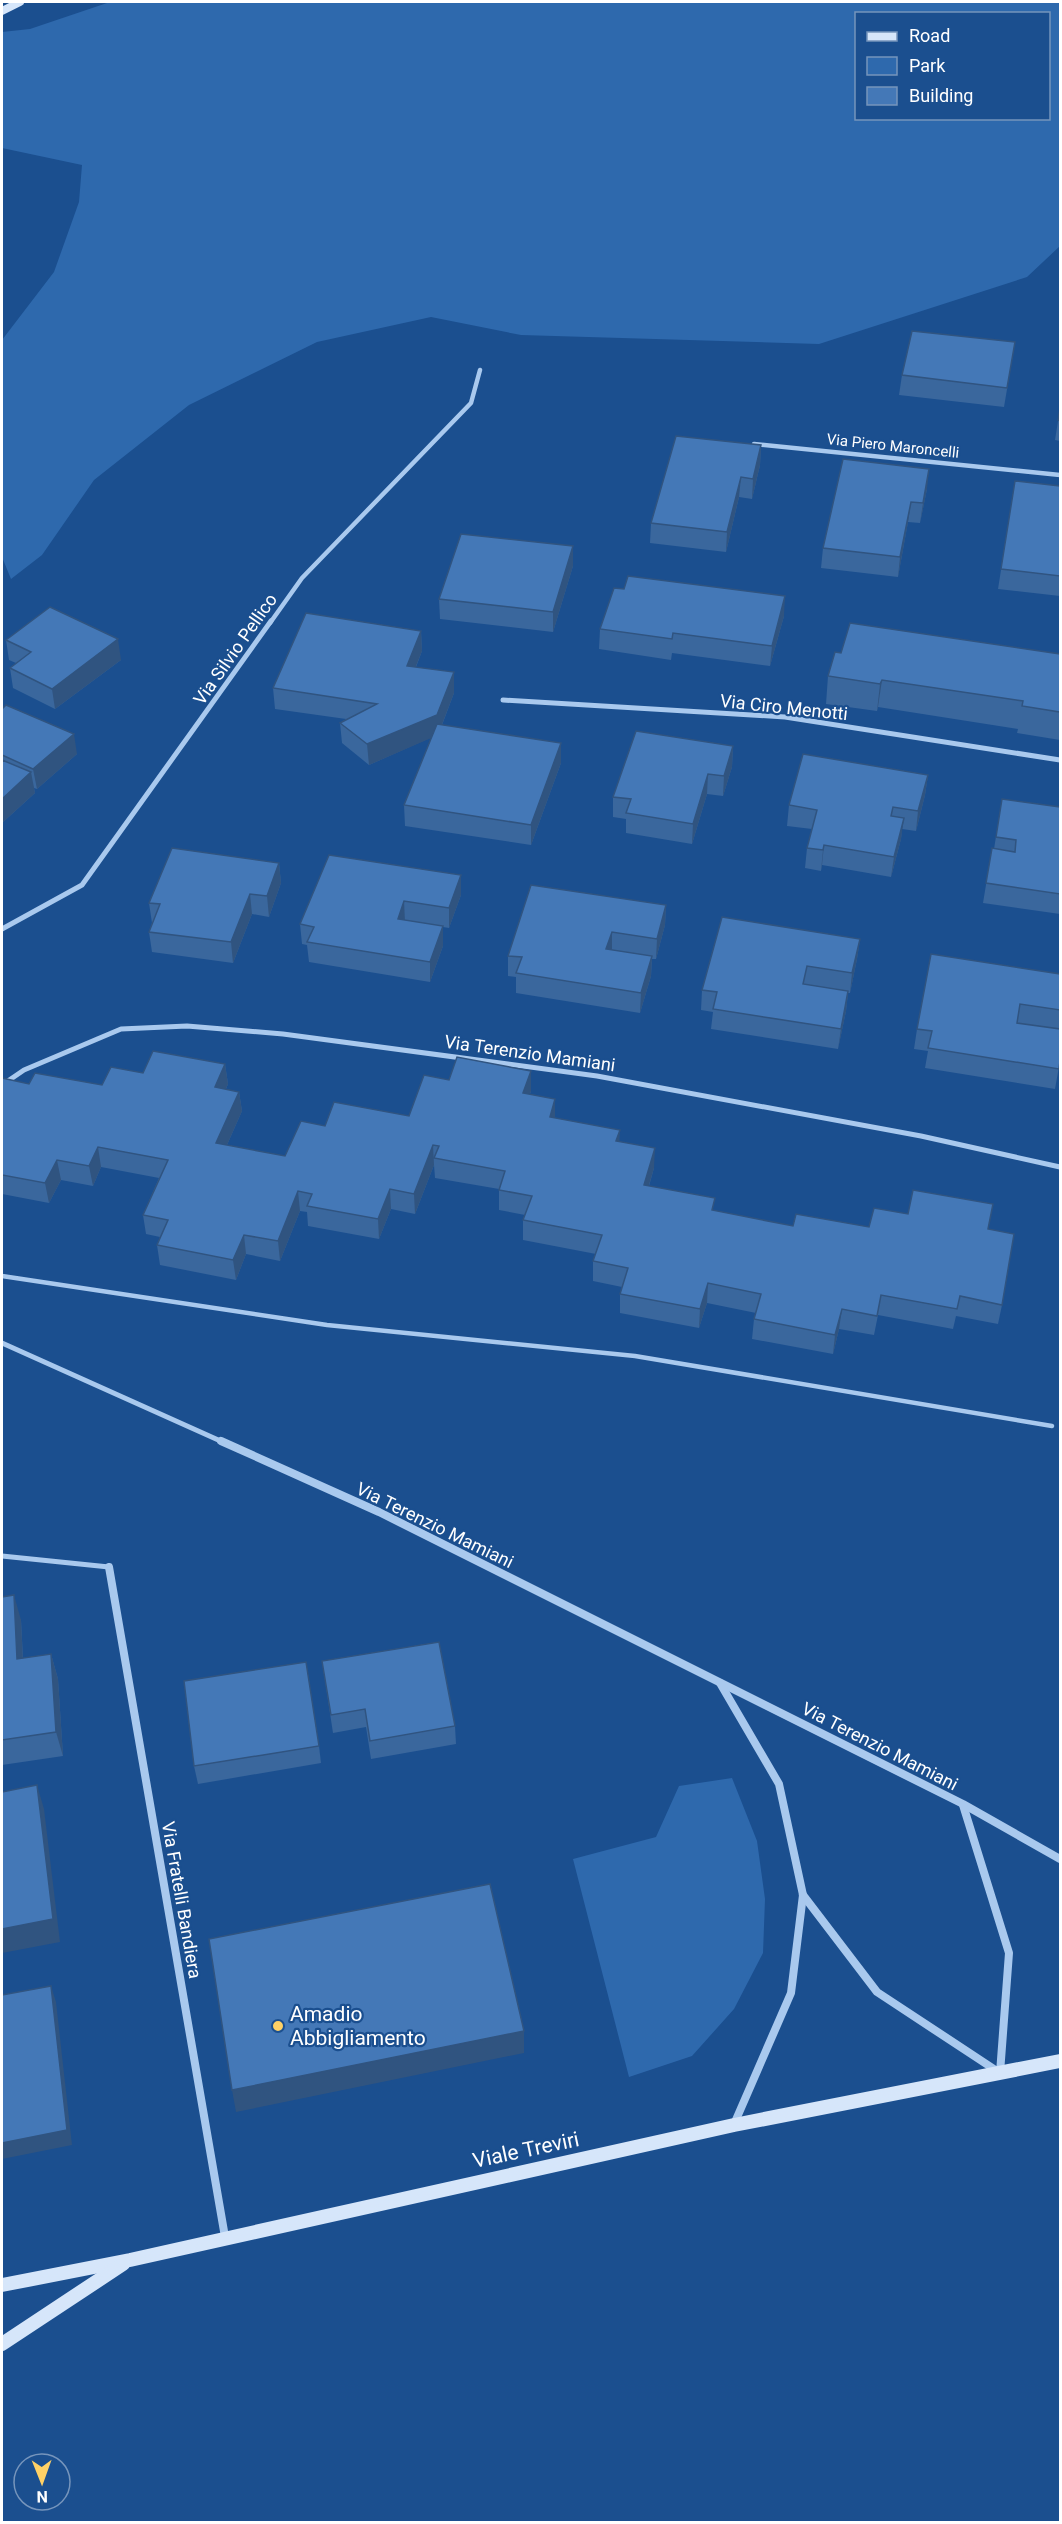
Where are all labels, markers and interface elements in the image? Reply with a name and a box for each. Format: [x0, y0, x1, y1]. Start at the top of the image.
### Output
legend [855, 12, 1050, 120]
text: Road [909, 25, 950, 46]
text: Park [909, 55, 946, 76]
text: Building [909, 85, 973, 106]
street label: Via Piero Maroncelli [826, 430, 960, 462]
street label: Via Silvio Pellico [189, 589, 281, 709]
street label: Via Ciro Menotti [719, 690, 849, 724]
street label: Via Terenzio Mamiani [443, 1031, 617, 1075]
street label: Via Terenzio Mamiani [353, 1478, 517, 1572]
street label: Via Terenzio Mamiani [798, 1698, 962, 1794]
street label: Via Fratelli Bandiera [158, 1820, 206, 1980]
place label: Amadio Abbigliamento [290, 2002, 426, 2050]
marker: Amadio Abbigliamento [271, 2019, 285, 2033]
street label: Viale Treviri [471, 2127, 581, 2173]
north arrow [12, 2452, 72, 2512]
text: N [36, 2487, 48, 2506]

